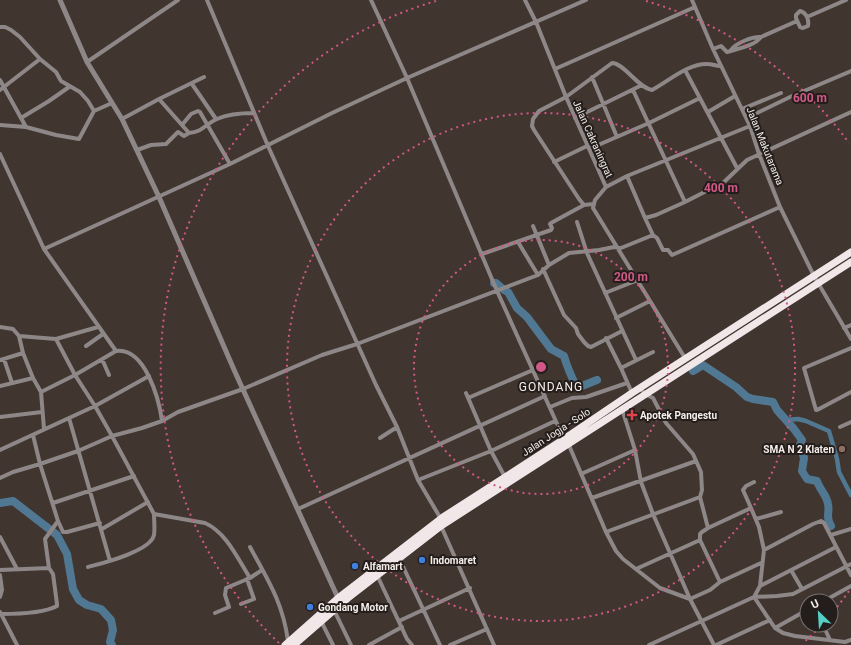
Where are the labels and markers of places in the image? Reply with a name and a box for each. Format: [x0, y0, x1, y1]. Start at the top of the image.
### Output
centre of rings [534, 360, 548, 374]
marker: Apotek Pangestu [627, 410, 637, 420]
place label: Apotek Pangestu [640, 410, 717, 421]
place label: SMA N 2 Klaten [763, 444, 834, 455]
marker: SMA N 2 Klaten [837, 444, 847, 454]
marker: Indomaret [417, 555, 427, 565]
place label: Indomaret [430, 555, 477, 566]
marker: Alfamart [350, 561, 360, 571]
place label: Alfamart [363, 561, 403, 572]
marker: Gondang Motor [305, 602, 315, 612]
place label: Gondang Motor [318, 602, 388, 613]

